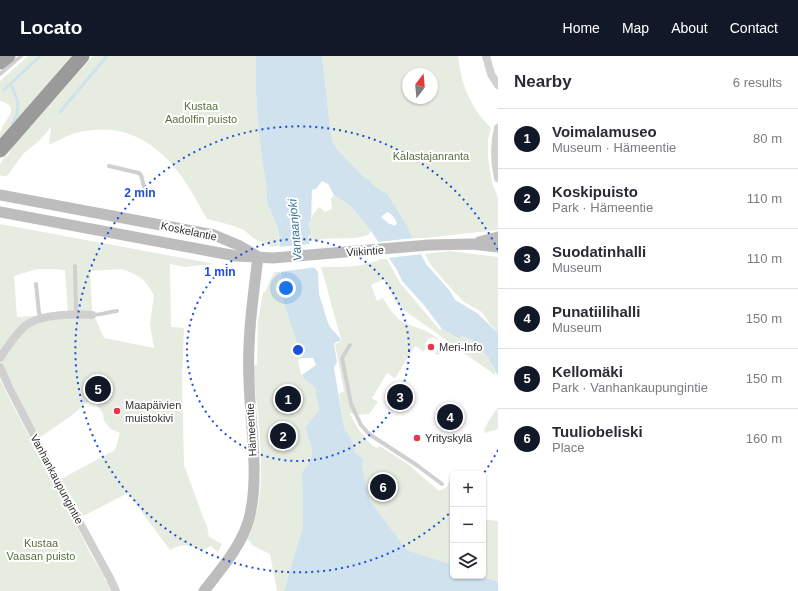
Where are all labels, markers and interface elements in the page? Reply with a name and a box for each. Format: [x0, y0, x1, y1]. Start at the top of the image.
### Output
text: Locato [20, 17, 82, 38]
text: Home [563, 20, 600, 36]
text: Map [622, 20, 649, 36]
text: About [671, 20, 708, 36]
text: Contact [730, 20, 778, 36]
north arrow [402, 68, 438, 104]
text: Nearby [514, 72, 572, 91]
text: 6 results [733, 75, 782, 90]
park label: Kustaa Aadolfin puisto [165, 100, 237, 125]
text: Voimalamuseo [552, 123, 657, 140]
text: 1 [523, 131, 531, 146]
text: 80 m [753, 131, 782, 146]
text: Museum · Hämeentie [552, 140, 676, 155]
park label: Kalastajanranta [393, 150, 470, 162]
text: Koskipuisto [552, 183, 638, 200]
text: 2 min [124, 186, 156, 200]
text: 2 [523, 191, 531, 206]
text: 110 m [747, 191, 782, 206]
water label: Vantaanjoki [285, 198, 305, 262]
text: Park · Hämeentie [552, 200, 653, 215]
street label: Koskelantie [160, 219, 218, 243]
text: Suodatinhalli [552, 243, 646, 260]
street label: Viikintie [346, 244, 384, 258]
text: 3 [523, 251, 531, 266]
text: 110 m [747, 251, 782, 266]
text: Museum [552, 260, 602, 275]
text: 1 min [204, 265, 236, 279]
your location [276, 278, 296, 298]
text: Punatiilihalli [552, 303, 640, 320]
text: 4 [523, 311, 531, 326]
text: 150 m [746, 311, 782, 326]
text: Museum [552, 320, 602, 335]
place label: Meri-Info [439, 341, 482, 353]
marker: Meri-Info [426, 342, 436, 352]
centre of rings [291, 343, 305, 357]
text: Kellomäki [552, 363, 623, 380]
text: 5 [523, 371, 531, 386]
text: 150 m [746, 371, 782, 386]
pin: 5 [85, 374, 111, 404]
text: Park · Vanhankaupungintie [552, 380, 708, 395]
pin: 3 [387, 382, 413, 412]
pin: 1 [275, 384, 301, 414]
place label: Maapäivien muistokivi [125, 399, 181, 424]
pin: 4 [437, 402, 463, 432]
street label: Hämeentie [244, 403, 258, 457]
marker: Maapäivien muistokivi [112, 406, 122, 416]
pin: 2 [270, 421, 296, 451]
text: Tuuliobeliski [552, 423, 643, 440]
text: 6 [523, 431, 531, 446]
text: 160 m [746, 431, 782, 446]
street label: Vanhankaupungintie [28, 432, 86, 526]
place label: Yrityskylä [425, 432, 473, 444]
marker: Yrityskylä [412, 433, 422, 443]
text: Place [552, 440, 585, 455]
map controls [450, 471, 486, 579]
button: + [450, 471, 486, 507]
pin: 6 [370, 472, 396, 502]
button: − [450, 507, 486, 543]
park label: Kustaa Vaasan puisto [7, 537, 75, 562]
button: layers [450, 543, 486, 579]

